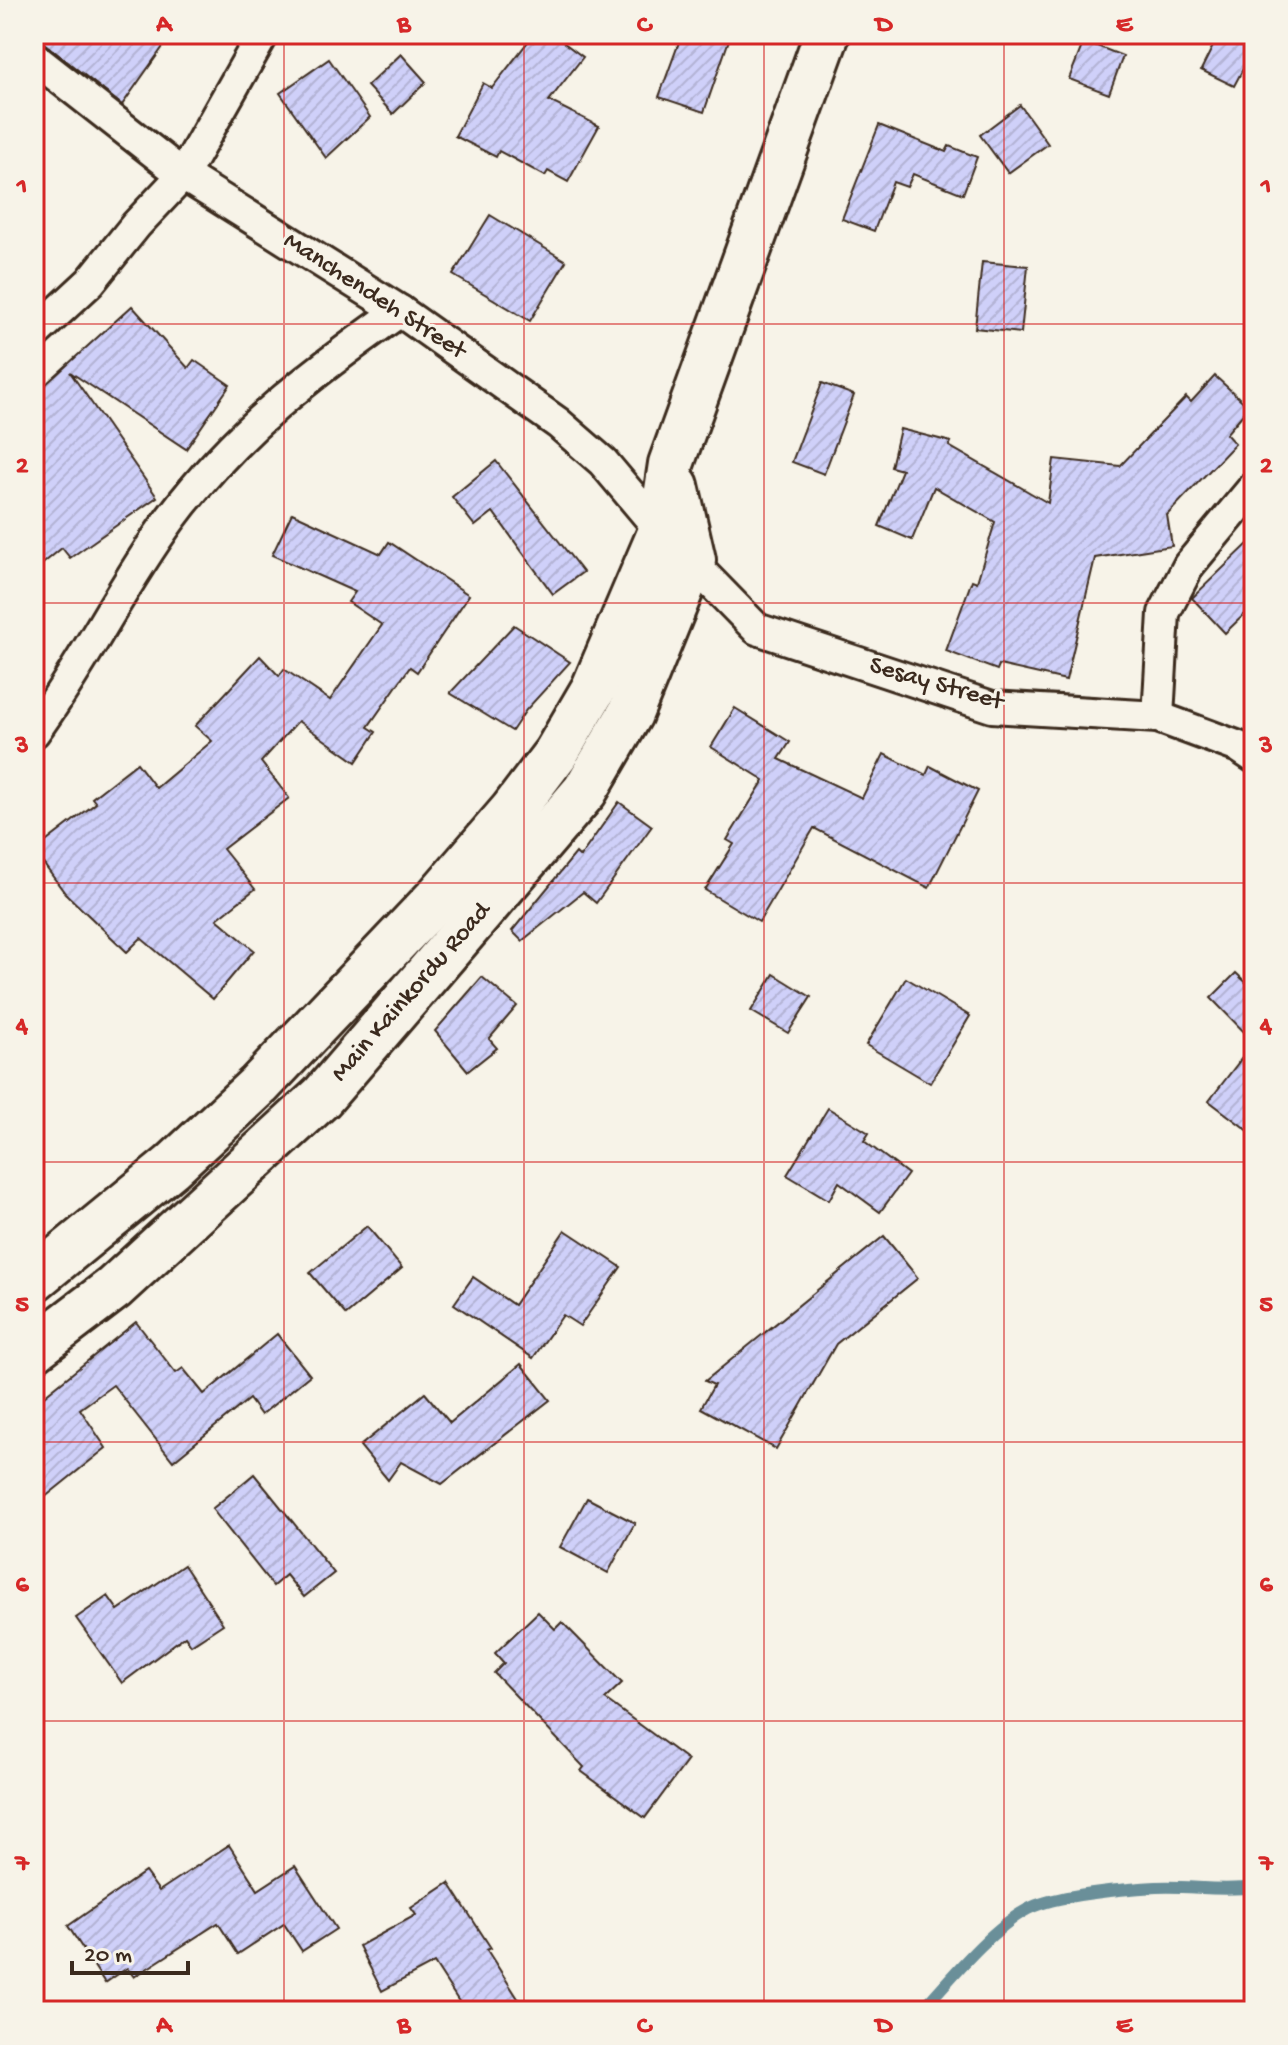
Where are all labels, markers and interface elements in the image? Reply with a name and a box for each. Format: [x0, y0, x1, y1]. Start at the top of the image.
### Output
text: A [155, 11, 173, 42]
text: B [396, 11, 412, 42]
text: C [637, 11, 654, 42]
text: D [874, 11, 894, 42]
text: E [1116, 11, 1134, 42]
text: 1 [16, 173, 27, 204]
text: 1 [1260, 173, 1271, 204]
street label: Manchendeh Street [277, 226, 473, 369]
text: 2 [16, 452, 29, 483]
text: 2 [1260, 452, 1273, 483]
street label: Sesay Street [866, 651, 1009, 720]
text: 3 [14, 732, 29, 763]
text: 3 [1258, 732, 1273, 763]
street label: Main Kainkordu Road [325, 895, 500, 1089]
text: 4 [15, 1012, 29, 1043]
text: 4 [1259, 1012, 1273, 1043]
text: 5 [15, 1291, 29, 1322]
text: 5 [1259, 1291, 1273, 1322]
text: 6 [15, 1571, 29, 1602]
text: 6 [1259, 1571, 1273, 1602]
text: 7 [13, 1850, 30, 1881]
text: 7 [1257, 1850, 1274, 1881]
scale bar [72, 1925, 188, 1975]
text: 20 m [84, 1942, 132, 1971]
text: A [155, 2012, 173, 2043]
text: B [396, 2012, 412, 2043]
text: C [637, 2012, 654, 2043]
text: D [874, 2012, 894, 2043]
text: E [1116, 2012, 1134, 2043]

